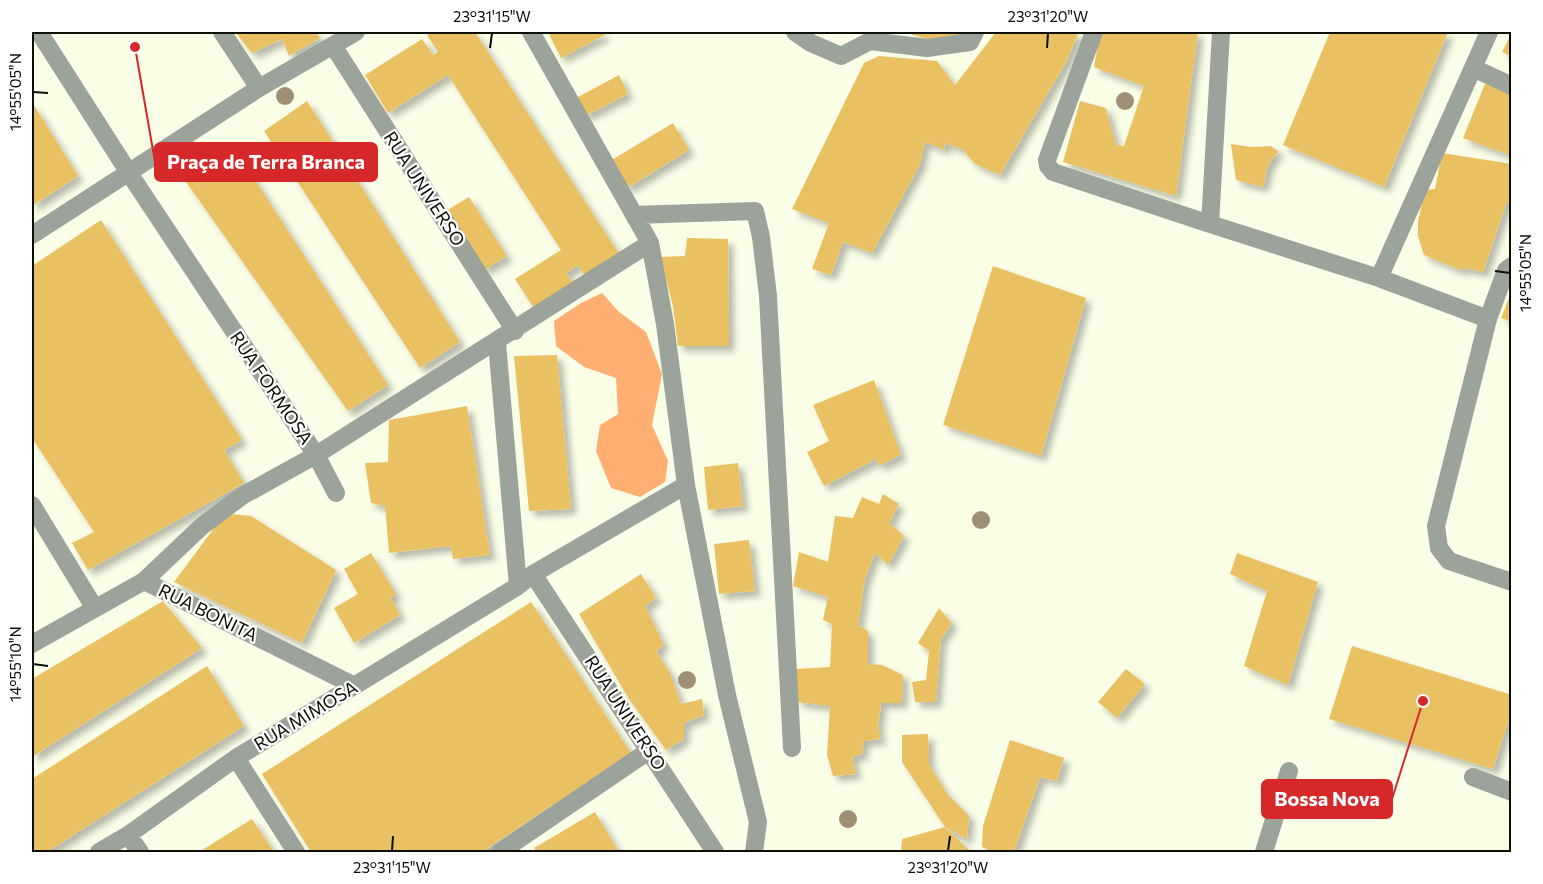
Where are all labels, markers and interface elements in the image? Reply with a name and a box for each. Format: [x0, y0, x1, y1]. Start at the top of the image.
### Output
text: 23°31'15"W [453, 7, 531, 25]
text: 23°31'20"W [1008, 7, 1088, 25]
text: 14°55'05"N [6, 53, 24, 131]
street label: RUA UNIVERSO [380, 127, 470, 250]
callout: Praça de Terra Branca [155, 143, 377, 181]
text: Praça de Terra Branca [167, 149, 365, 173]
text: 14°55'05"N [1516, 234, 1534, 312]
street label: RUA FORMOSA [226, 327, 318, 448]
street label: RUA BONITA [155, 579, 262, 646]
text: 14°55'10"N [6, 626, 24, 702]
street label: RUA UNIVERSO [581, 651, 671, 774]
street label: RUA MIMOSA [250, 676, 361, 755]
callout: Bossa Nova [1262, 780, 1392, 818]
text: Bossa Nova [1274, 786, 1380, 810]
text: 23°31'15"W [353, 858, 431, 876]
text: 23°31'20"W [908, 858, 988, 876]

